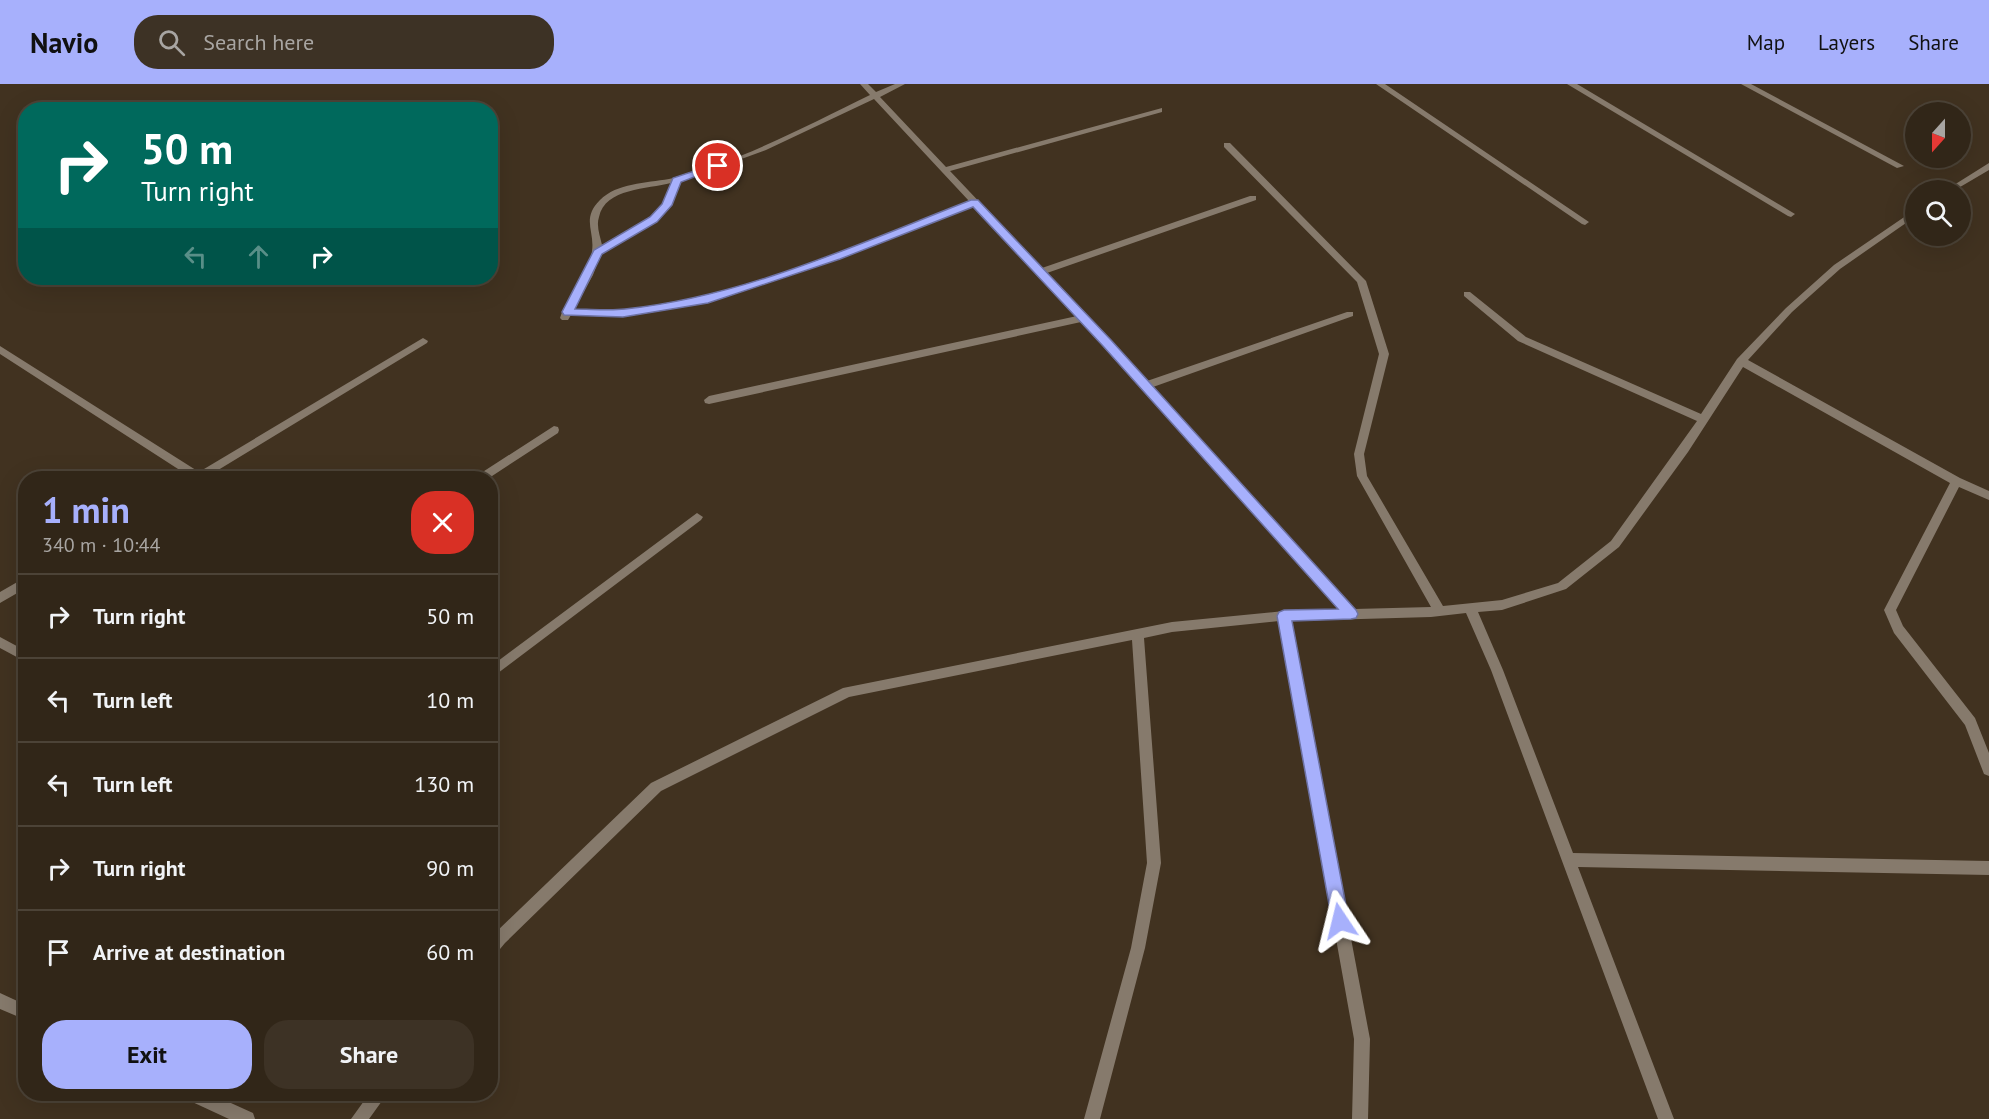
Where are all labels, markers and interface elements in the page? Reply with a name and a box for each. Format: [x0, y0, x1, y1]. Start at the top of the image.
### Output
search box [134, 15, 554, 69]
text: Navio [30, 24, 98, 61]
icon: search [155, 26, 188, 59]
text: Search here [203, 28, 314, 56]
text: Map [1747, 29, 1785, 56]
text: Layers [1818, 29, 1875, 56]
text: Share [1908, 29, 1959, 56]
north arrow [1905, 102, 1971, 168]
map controls [1905, 102, 1971, 246]
text: 50 m [141, 121, 233, 176]
icon: right [42, 126, 120, 204]
pin [692, 140, 743, 191]
icon: arrive [701, 149, 734, 182]
text: Turn right [141, 174, 254, 208]
button: search [1905, 180, 1971, 246]
icon: left [179, 240, 212, 273]
icon: ahead [242, 240, 275, 273]
icon: right [305, 240, 338, 273]
text: 1 min [42, 486, 130, 533]
button: close [411, 491, 474, 554]
text: 340 m · 10:44 [42, 532, 160, 558]
icon: right [42, 600, 75, 633]
text: Turn right [93, 602, 185, 630]
text: 50 m [426, 602, 474, 630]
icon: left [42, 684, 75, 717]
text: Turn left [93, 686, 173, 714]
text: 10 m [426, 686, 474, 714]
icon: left [42, 768, 75, 801]
text: Turn left [93, 770, 173, 798]
text: 130 m [414, 770, 474, 798]
icon: right [42, 852, 75, 885]
text: Turn right [93, 854, 185, 882]
text: 90 m [426, 854, 474, 882]
position arrow [1308, 889, 1372, 953]
icon: arrive [42, 936, 75, 969]
text: Arrive at destination [93, 938, 285, 966]
text: 60 m [426, 938, 474, 966]
button: Exit [42, 1020, 252, 1089]
button: Share [264, 1020, 474, 1089]

